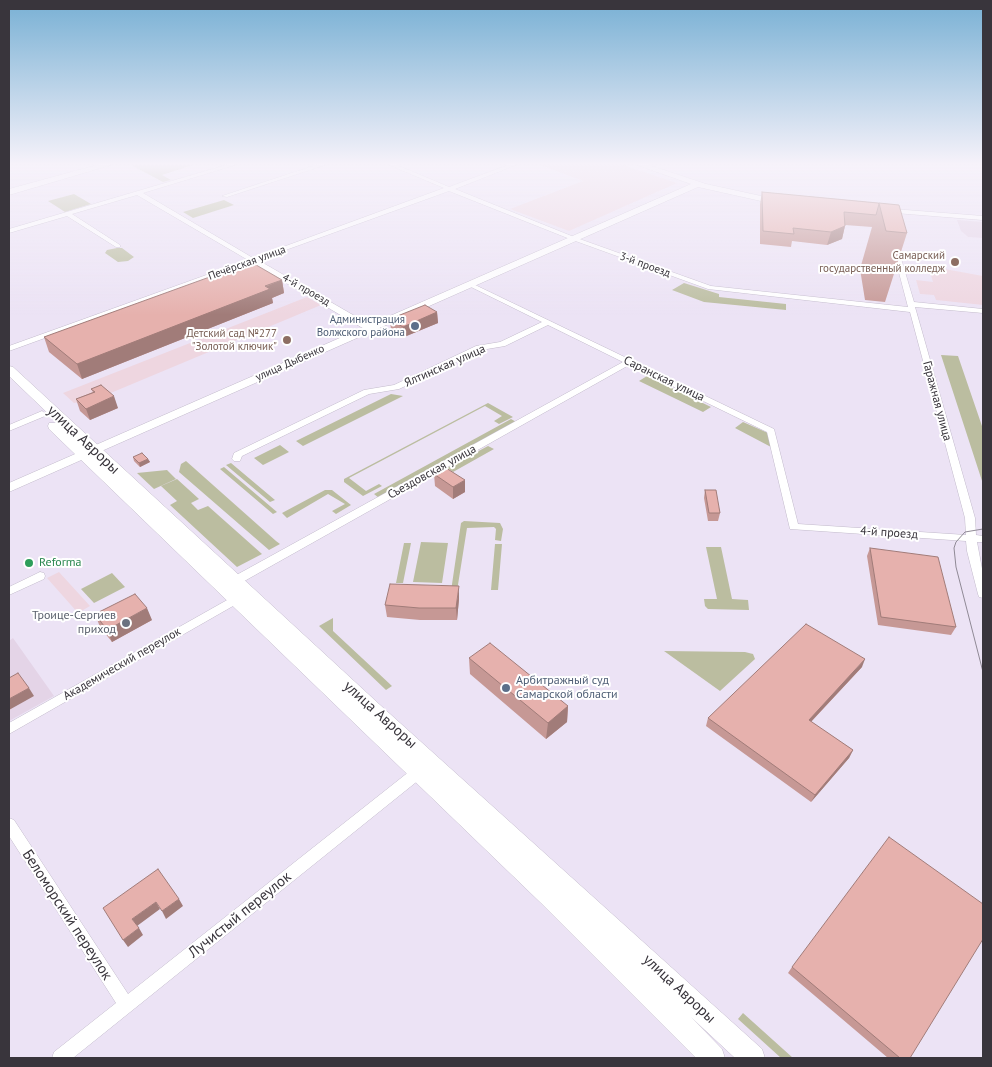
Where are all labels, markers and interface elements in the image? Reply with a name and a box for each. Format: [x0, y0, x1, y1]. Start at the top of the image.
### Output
street label: Печёрская улица [206, 243, 288, 283]
place label: Самарский государственный колледж [819, 249, 945, 275]
street label: 3-й проезд [618, 250, 672, 280]
marker: Самарский государственный колледж [949, 256, 961, 268]
street label: 4-й проезд [280, 271, 332, 309]
place label: Администрация Волжского района [317, 313, 405, 339]
marker: Администрация Волжского района [409, 320, 421, 332]
place label: Детский сад №277 "Золотой ключик" [186, 327, 277, 353]
marker: Детский сад №277 "Золотой ключик" [281, 334, 293, 346]
street label: улица Дыбенко [254, 342, 326, 384]
street label: Ялтинская улица [402, 342, 488, 390]
street label: Саранская улица [621, 353, 707, 405]
street label: Гаражная улица [919, 359, 955, 443]
street label: улица Авроры [43, 402, 123, 478]
street label: Съездовская улица [385, 442, 479, 502]
street label: 4-й проезд [860, 524, 918, 542]
place label: Reforma [39, 556, 82, 570]
marker: Reforma [23, 557, 35, 569]
place label: Троице-Сергиев приход [32, 609, 116, 637]
marker: Троице-Сергиев приход [120, 617, 132, 629]
street label: Академический переулок [61, 624, 183, 704]
place label: Арбитражный суд Самарской области [516, 674, 618, 702]
street label: улица Авроры [340, 677, 420, 753]
marker: Арбитражный суд Самарской области [500, 682, 512, 694]
street label: Беломорский переулок [18, 846, 116, 984]
street label: Лучистый переулок [185, 868, 295, 962]
street label: улица Авроры [639, 951, 719, 1027]

